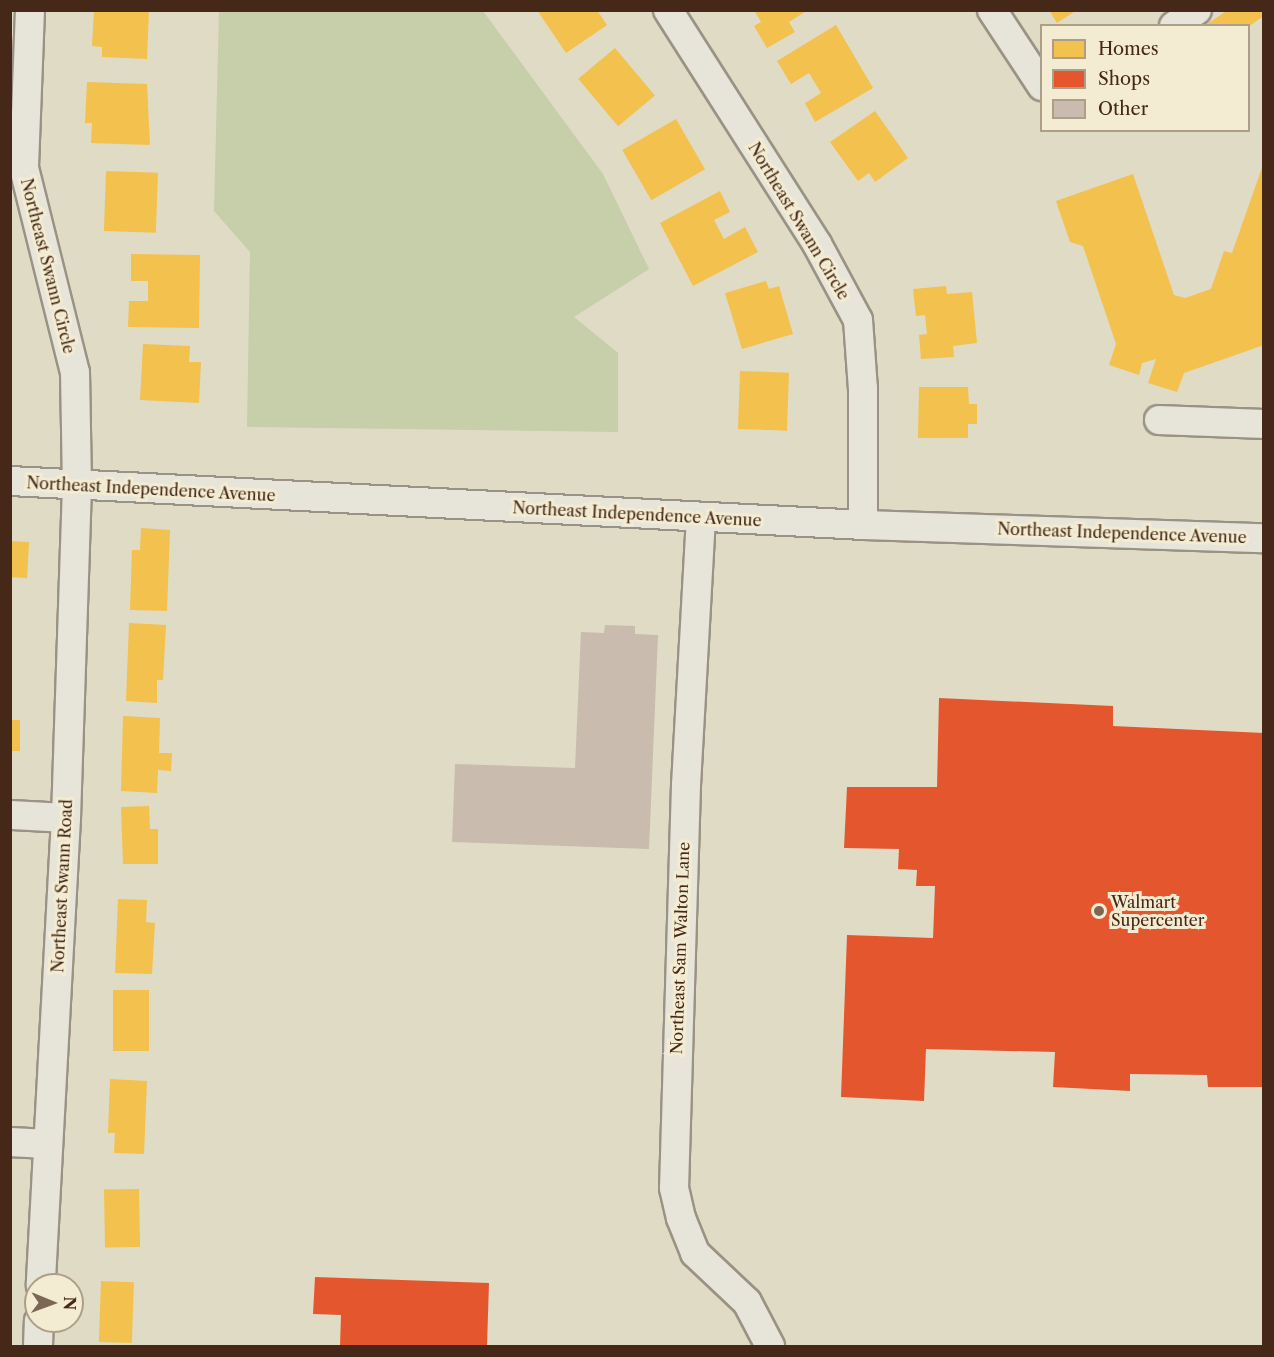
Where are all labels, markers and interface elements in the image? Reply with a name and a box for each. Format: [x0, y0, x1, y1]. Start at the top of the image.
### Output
legend [1040, 24, 1250, 132]
text: Homes [1098, 38, 1159, 60]
text: Shops [1098, 68, 1150, 90]
text: Other [1098, 98, 1148, 120]
street label: Northeast Swann Circle [744, 139, 854, 303]
street label: Northeast Swann Circle [17, 176, 79, 356]
street label: Northeast Independence Avenue [26, 473, 276, 505]
street label: Northeast Independence Avenue [512, 498, 762, 530]
street label: Northeast Independence Avenue [997, 519, 1247, 547]
street label: Northeast Swann Road [48, 799, 76, 973]
street label: Northeast Sam Walton Lane [667, 841, 693, 1055]
place label: Walmart Supercenter [1111, 892, 1205, 930]
marker: Walmart Supercenter [1092, 904, 1106, 918]
north arrow [24, 1273, 84, 1333]
text: N [60, 1296, 80, 1310]

